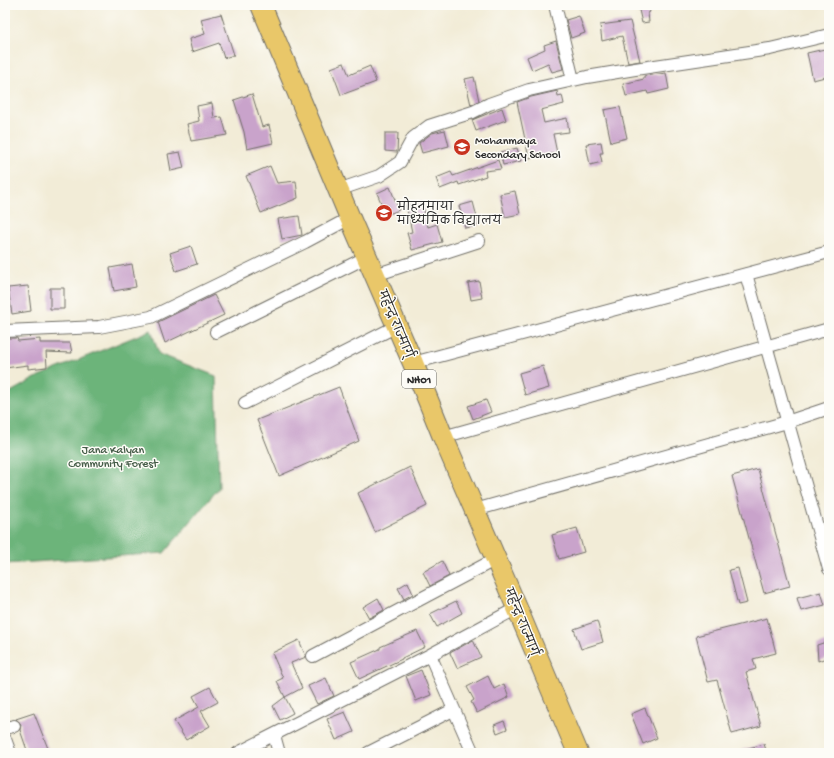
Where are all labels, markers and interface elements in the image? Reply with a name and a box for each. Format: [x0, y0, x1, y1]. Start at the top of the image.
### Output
place label: Mohanmaya Secondary School [475, 135, 561, 163]
school or university icon: Mohanmaya Secondary School [452, 137, 472, 157]
place label: मोहनमाया माध्यमिक विद्यालय [396, 197, 503, 229]
school or university icon: मोहनमाया माध्यमिक विद्यालय [374, 203, 394, 223]
street label: महेन्द्र राज्मार्ग् [373, 286, 421, 362]
road number: NH01 [402, 370, 436, 388]
park label: Jana Kalyan Community Forest [68, 444, 159, 472]
street label: महेन्द्र राज्मार्ग् [500, 583, 546, 660]

